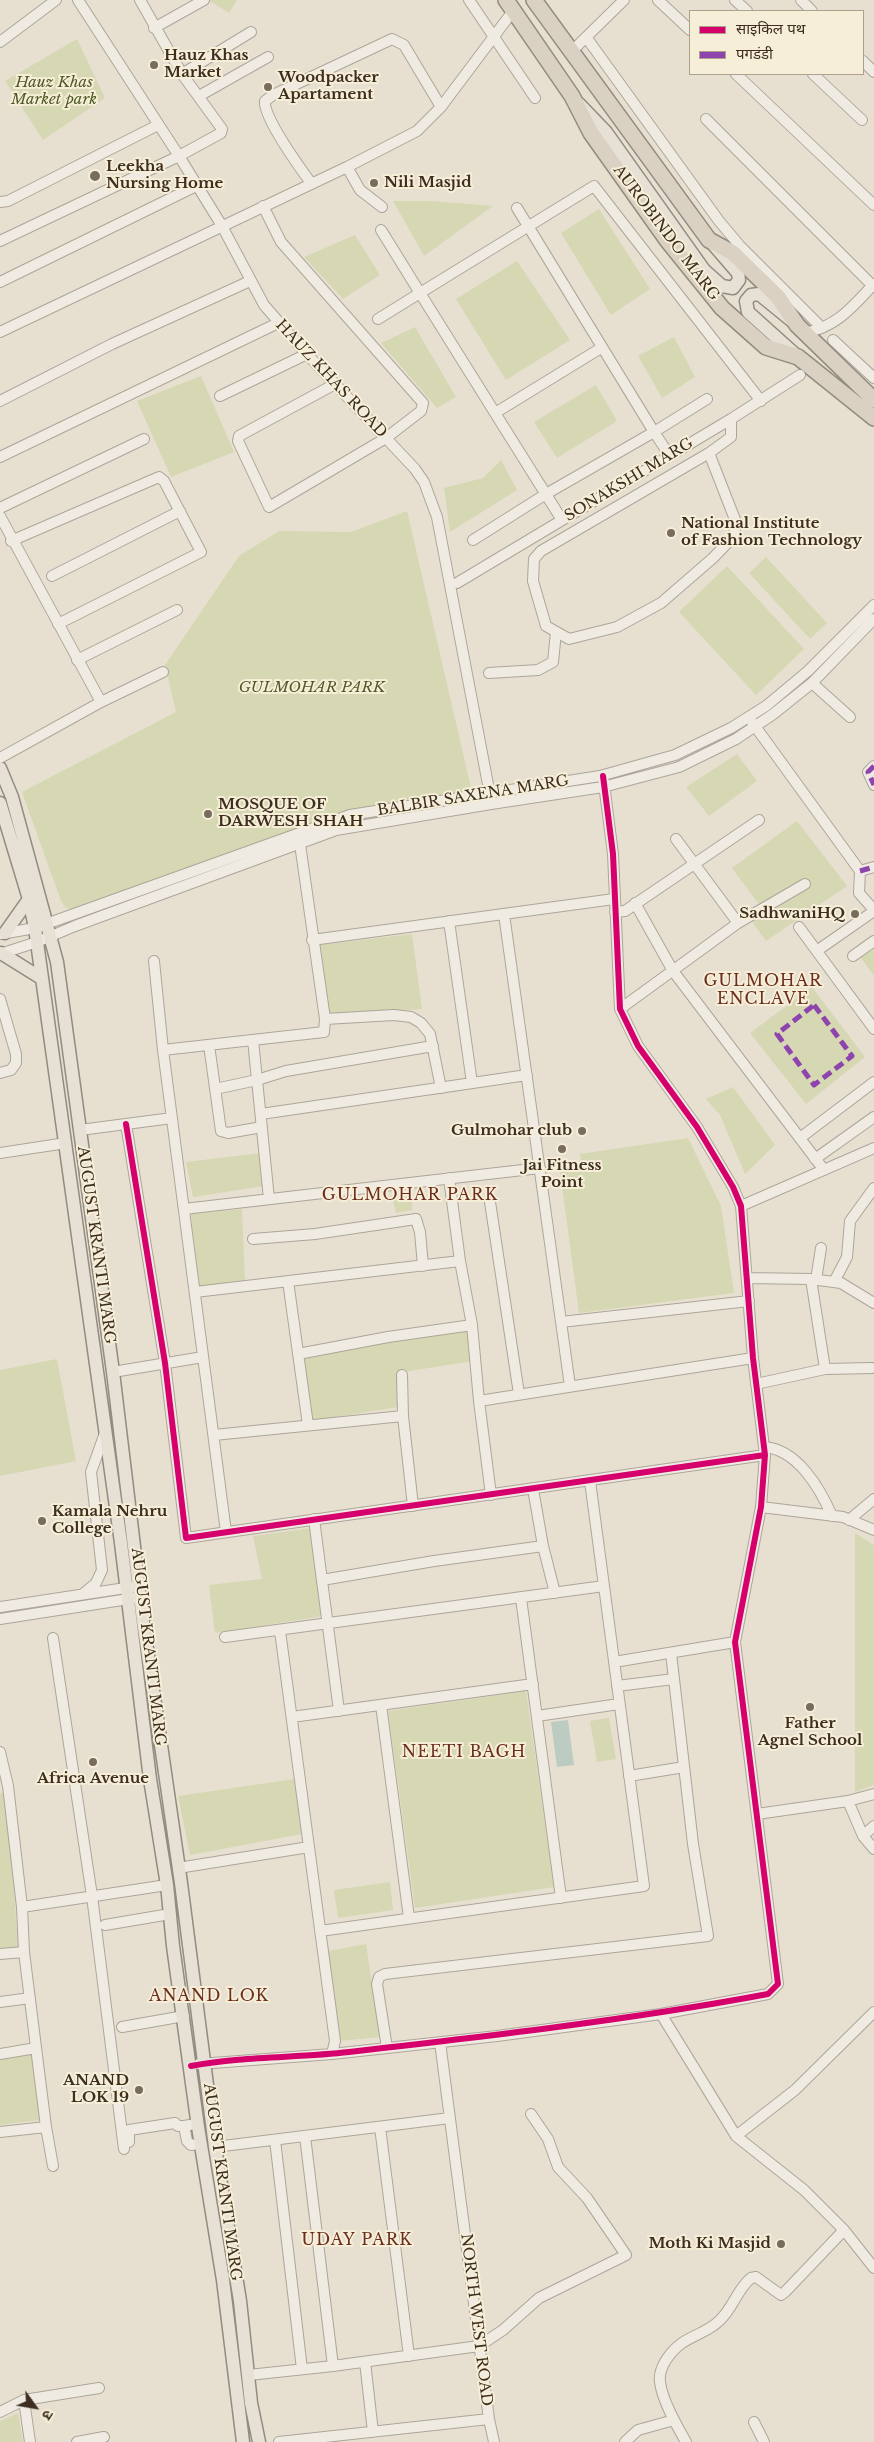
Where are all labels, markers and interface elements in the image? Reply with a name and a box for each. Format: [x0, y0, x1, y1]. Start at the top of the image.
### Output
legend [689, 10, 864, 75]
text: साइकिल पथ [736, 19, 805, 38]
text: पगडंडी [736, 44, 773, 63]
place label: Hauz Khas Market [164, 47, 249, 82]
marker: Hauz Khas Market [148, 59, 160, 71]
place label: Woodpacker Apartament [278, 69, 379, 104]
park label: Hauz Khas Market park [11, 74, 97, 109]
marker: Woodpacker Apartament [262, 81, 274, 93]
place label: Leekha Nursing Home [106, 158, 223, 193]
street label: AUROBINDO MARG [609, 162, 723, 304]
marker: Leekha Nursing Home [88, 169, 102, 183]
place label: Nili Masjid [384, 174, 472, 192]
marker: Nili Masjid [368, 177, 380, 189]
street label: HAUZ KHAS ROAD [272, 316, 390, 442]
street label: SONAKSHI MARG [561, 434, 697, 526]
place label: National Institute of Fashion Technology [681, 515, 862, 550]
marker: National Institute of Fashion Technology [665, 527, 677, 539]
park label: GULMOHAR PARK [239, 679, 385, 697]
street label: BALBIR SAXENA MARG [376, 772, 570, 820]
place label: MOSQUE OF DARWESH SHAH [218, 796, 363, 831]
marker: MOSQUE OF DARWESH SHAH [202, 808, 214, 820]
place label: SadhwaniHQ [739, 905, 845, 923]
marker: SadhwaniHQ [849, 908, 861, 920]
district label: GULMOHAR ENCLAVE [702, 971, 824, 1009]
place label: Gulmohar club [451, 1122, 572, 1140]
marker: Gulmohar club [576, 1125, 588, 1137]
marker: Jai Fitness Point [556, 1143, 568, 1155]
street label: AUGUST KRANTI MARG [73, 1145, 119, 1345]
place label: Jai Fitness Point [523, 1157, 601, 1192]
district label: GULMOHAR PARK [320, 1185, 500, 1205]
place label: Kamala Nehru College [52, 1503, 167, 1538]
marker: Kamala Nehru College [36, 1515, 48, 1527]
street label: AUGUST KRANTI MARG [127, 1547, 169, 1747]
marker: Father Agnel School [804, 1701, 816, 1713]
place label: Father Agnel School [758, 1715, 862, 1750]
district label: NEETI BAGH [400, 1742, 528, 1762]
marker: Africa Avenue [87, 1756, 99, 1768]
place label: Africa Avenue [37, 1770, 149, 1788]
district label: ANAND LOK [148, 1986, 270, 2006]
place label: ANAND LOK 19 [63, 2072, 129, 2107]
street label: AUGUST KRANTI MARG [199, 2082, 245, 2282]
marker: ANAND LOK 19 [133, 2084, 145, 2096]
district label: UDAY PARK [300, 2230, 414, 2250]
street label: NORTH WEST ROAD [456, 2233, 496, 2407]
place label: Moth Ki Masjid [649, 2235, 771, 2253]
marker: Moth Ki Masjid [775, 2238, 787, 2250]
north arrow [10, 2382, 60, 2432]
text: उ [38, 2407, 58, 2423]

